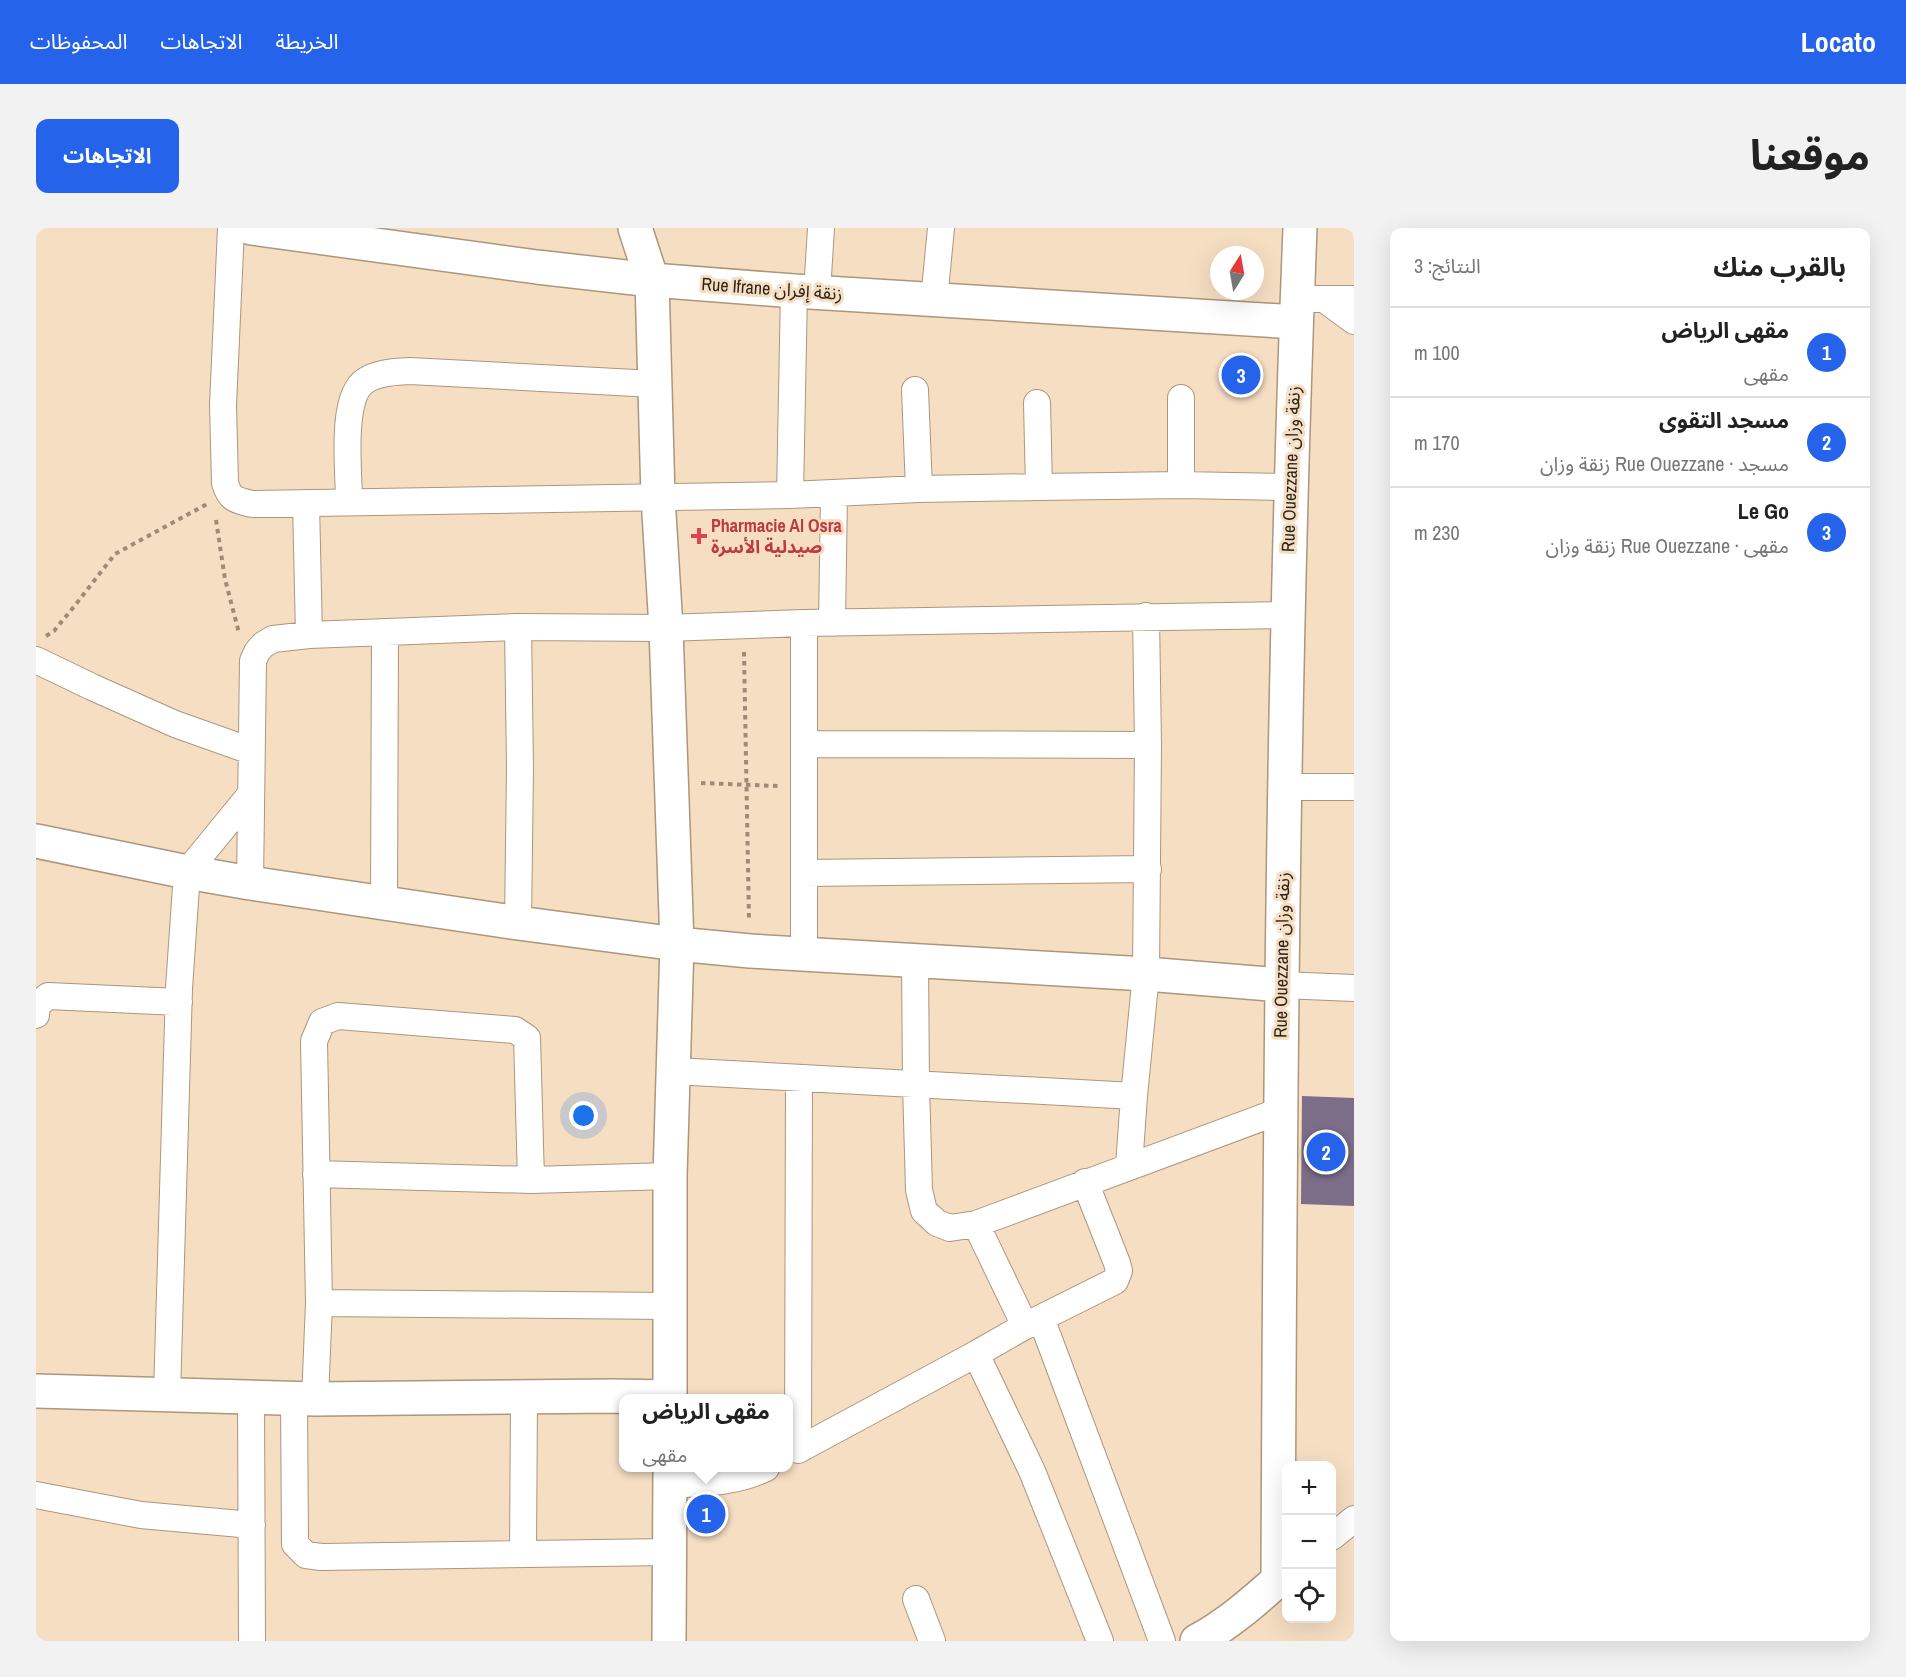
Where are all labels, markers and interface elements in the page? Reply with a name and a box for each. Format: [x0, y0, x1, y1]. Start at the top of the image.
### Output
text: Locato [1801, 23, 1876, 61]
text: المحفوظات [30, 27, 127, 56]
text: الاتجاهات [160, 27, 242, 56]
text: الخريطة [275, 27, 338, 56]
button: الاتجاهات [36, 119, 179, 193]
text: موقعنا [1750, 127, 1870, 183]
north arrow [1210, 246, 1264, 300]
text: بالقرب منك [1713, 249, 1846, 284]
text: النتائج: 3 [1414, 252, 1481, 279]
street label: Rue Ifrane زنقة إفران [701, 271, 843, 306]
text: مقهى الرياض [1661, 315, 1789, 345]
text: 100 m [1414, 339, 1460, 366]
text: 1 [1822, 339, 1831, 366]
pin: 3 [1222, 352, 1260, 398]
text: مقهى [1744, 360, 1789, 387]
street label: Rue Ouezzane زنقة وزان [1275, 386, 1306, 552]
text: مسجد التقوى [1659, 405, 1789, 435]
text: 170 m [1414, 429, 1460, 456]
text: 2 [1822, 429, 1831, 456]
text: مسجد · Rue Ouezzane زنقة وزان [1540, 450, 1789, 477]
text: Le Go [1738, 496, 1789, 526]
place label: Pharmacie Al Osra صيدلية الأسرة [711, 513, 843, 559]
text: 230 m [1414, 519, 1460, 546]
text: 3 [1822, 519, 1831, 546]
marker: Pharmacie Al Osra صيدلية الأسرة [692, 529, 706, 543]
text: مقهى · Rue Ouezzane زنقة وزان [1546, 532, 1789, 559]
street label: Rue Ouezzane زنقة وزان [1268, 872, 1295, 1038]
your location [569, 1101, 598, 1130]
pin: 2 [1306, 1130, 1346, 1174]
popup [619, 1394, 793, 1472]
text: مقهى الرياض [642, 1396, 770, 1426]
text: مقهى [642, 1441, 687, 1468]
map controls [1282, 1461, 1336, 1623]
button: + [1282, 1461, 1336, 1515]
pin: 1 [686, 1492, 726, 1536]
button: − [1282, 1515, 1336, 1569]
button: locate [1282, 1569, 1336, 1623]

